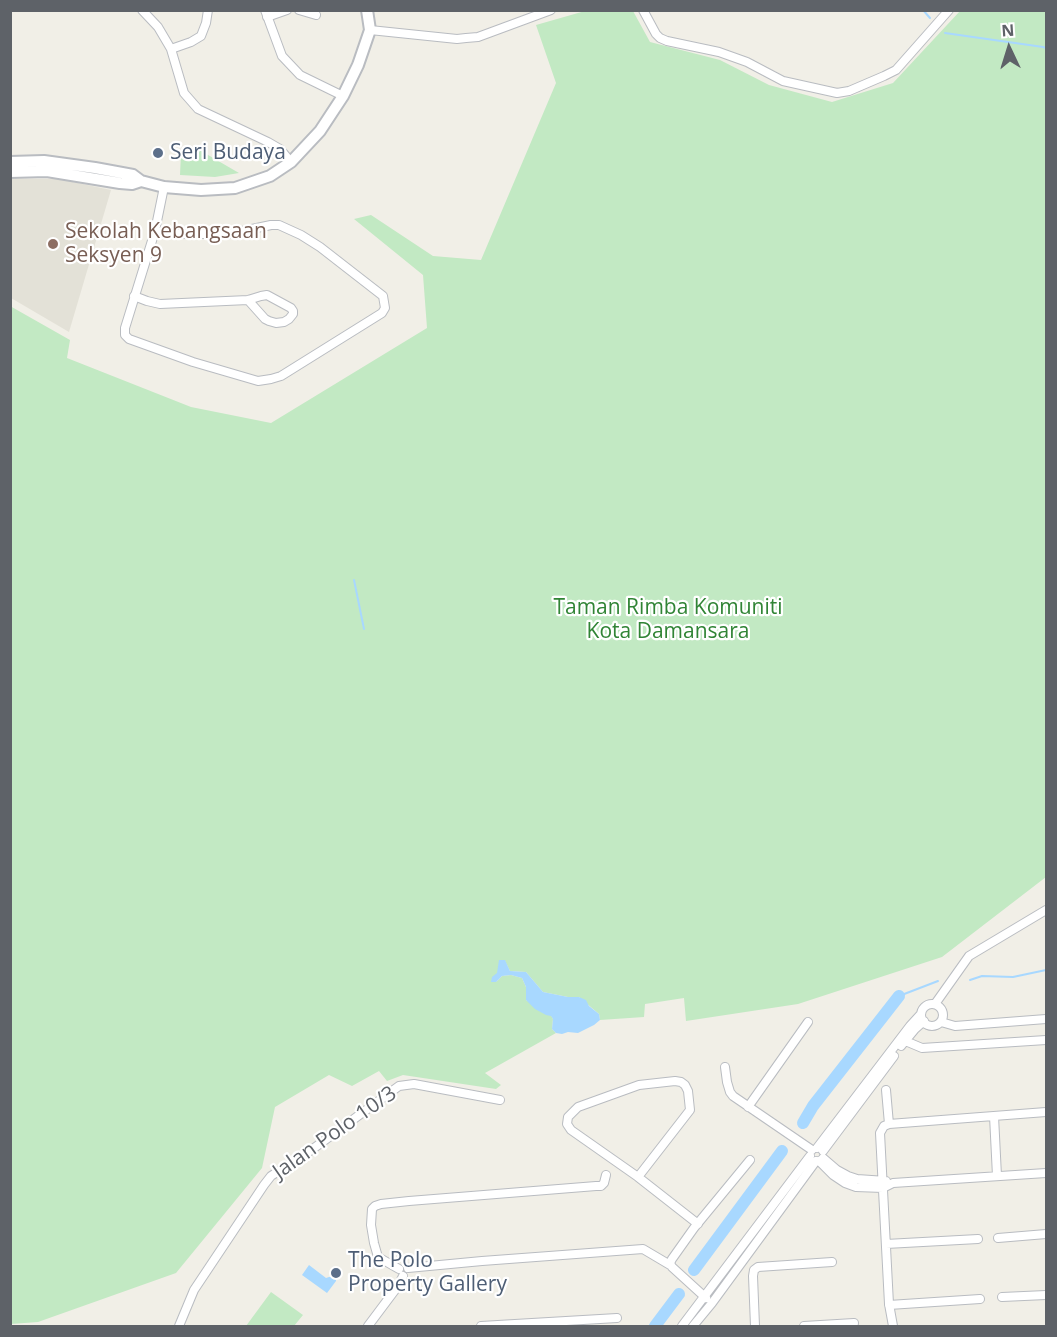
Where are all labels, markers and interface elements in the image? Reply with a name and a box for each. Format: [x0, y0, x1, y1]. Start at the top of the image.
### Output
north arrow [979, 18, 1039, 78]
text: N [1000, 19, 1015, 41]
place label: Seri Budaya [170, 140, 286, 166]
marker: Seri Budaya [151, 146, 165, 160]
place label: Sekolah Kebangsaan Seksyen 9 [65, 219, 267, 269]
marker: Sekolah Kebangsaan Seksyen 9 [46, 237, 60, 251]
park label: Taman Rimba Komuniti Kota Damansara [553, 595, 783, 645]
street label: Jalan Polo 10/3 [268, 1081, 402, 1185]
place label: The Polo Property Gallery [348, 1248, 507, 1298]
marker: The Polo Property Gallery [329, 1266, 343, 1280]

